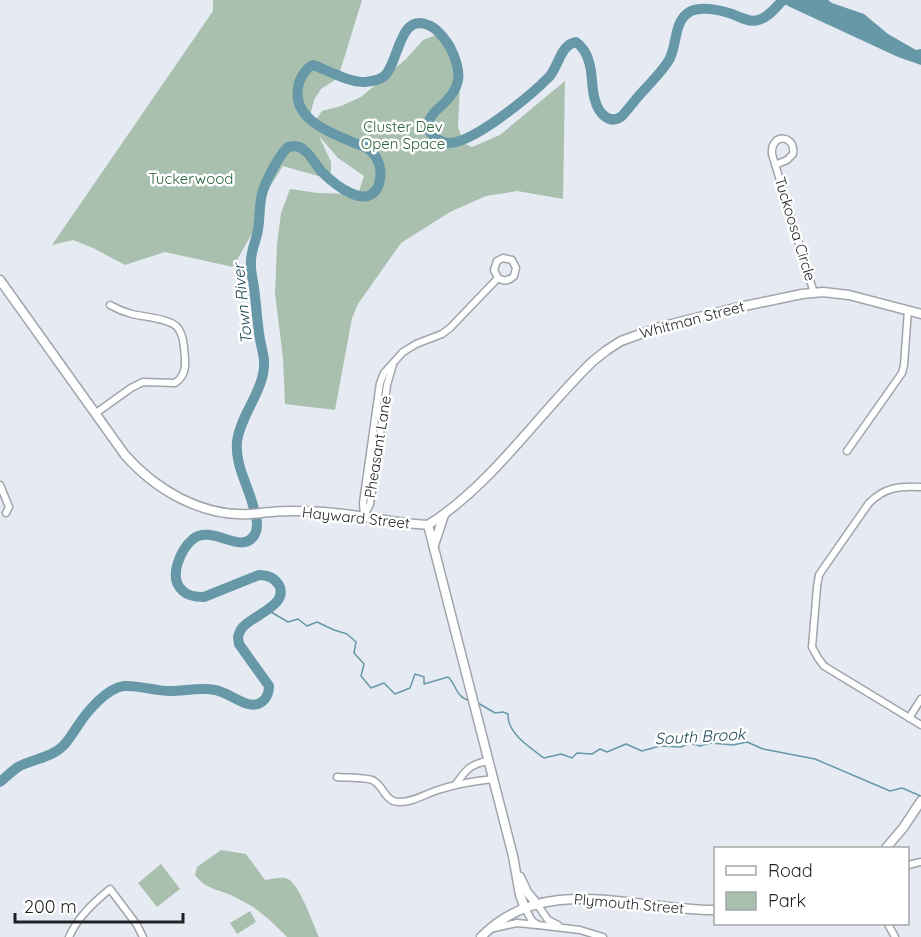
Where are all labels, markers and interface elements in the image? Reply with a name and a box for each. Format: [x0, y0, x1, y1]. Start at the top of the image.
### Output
park label: Cluster Dev Open Space [361, 117, 445, 153]
park label: Tuckerwood [149, 169, 233, 188]
street label: Tuckoosa Circle [771, 175, 820, 283]
water label: Town River [228, 261, 256, 345]
street label: Whitman Street [637, 296, 746, 343]
street label: Pheasant Lane [360, 394, 395, 499]
street label: Hayward Street [301, 502, 411, 533]
water label: South Brook [654, 724, 747, 748]
legend [714, 847, 909, 925]
text: Road [768, 859, 813, 882]
scale bar [15, 886, 183, 924]
street label: Plymouth Street [573, 889, 685, 918]
text: Park [768, 889, 806, 912]
text: 200 m [24, 895, 77, 918]

